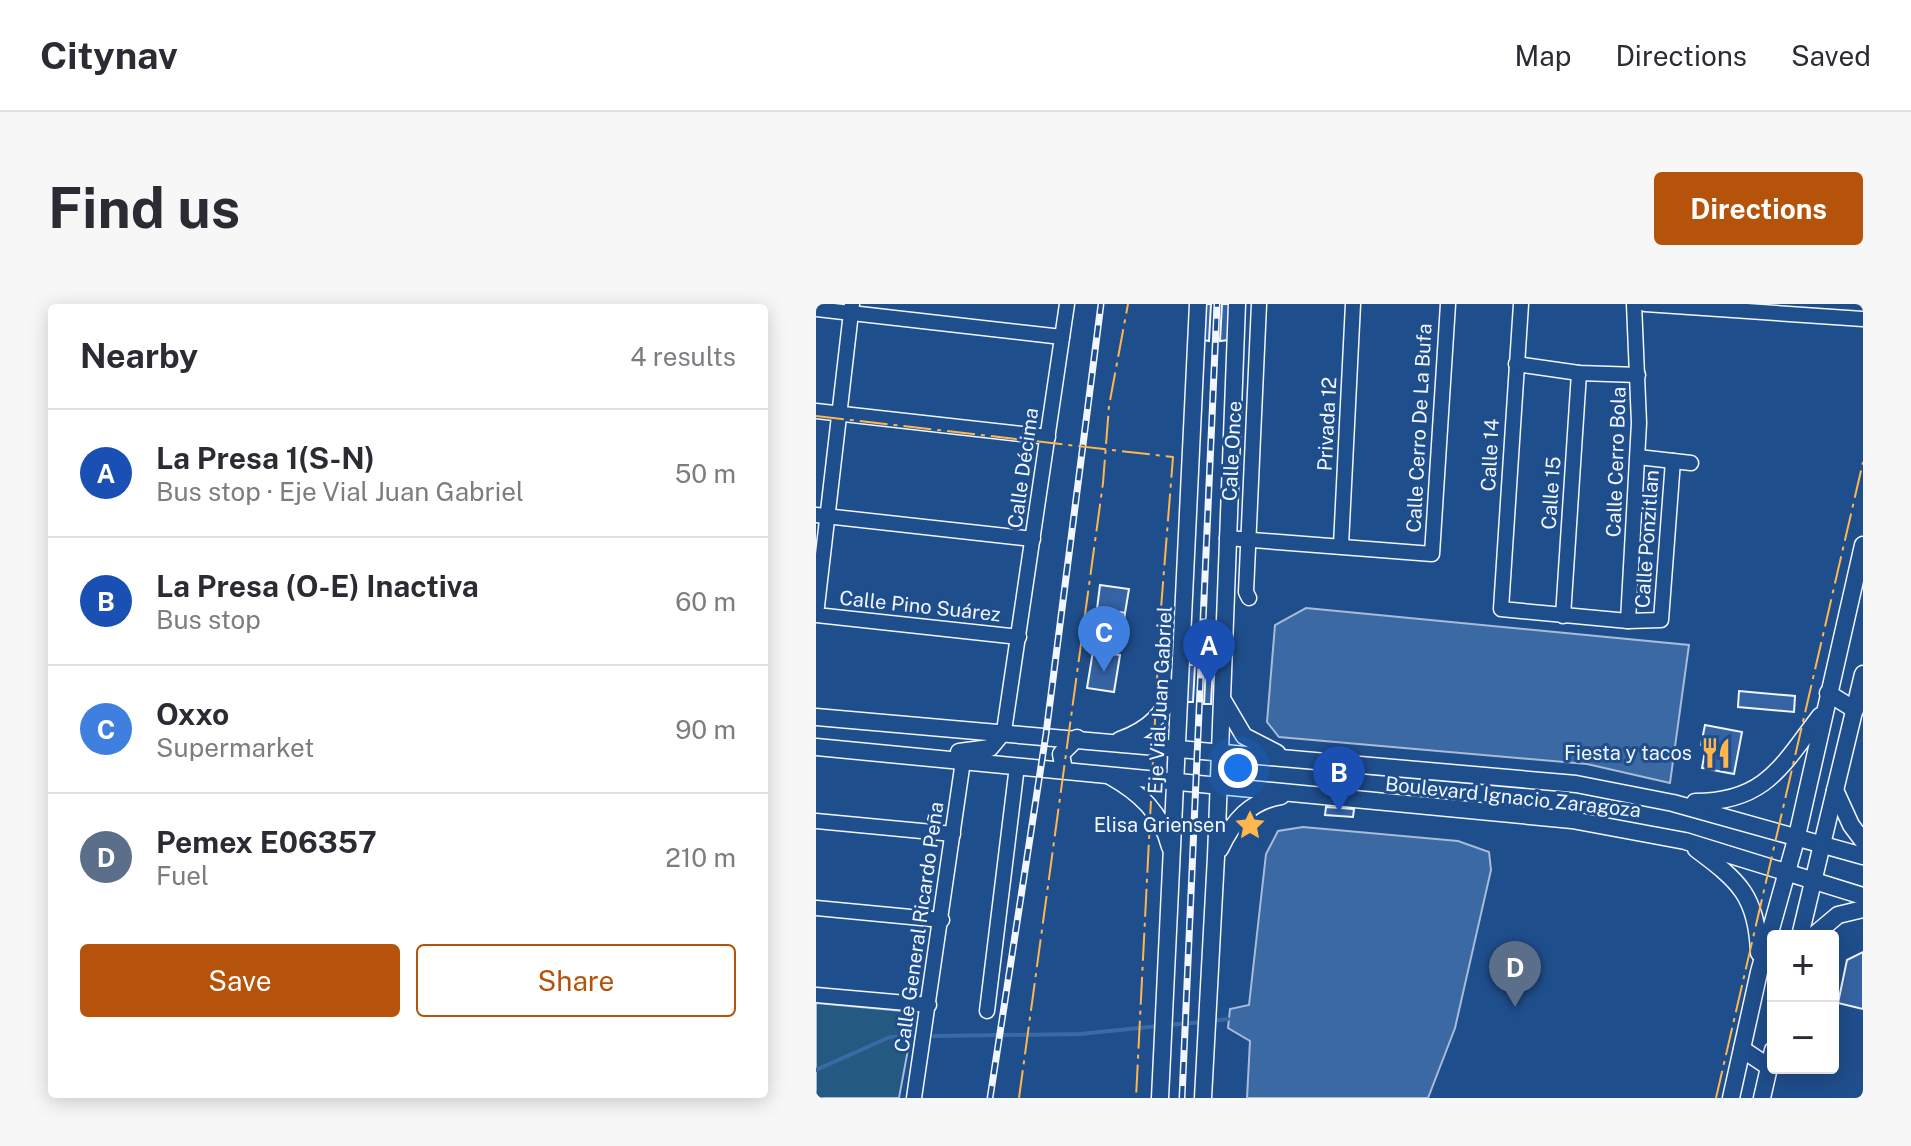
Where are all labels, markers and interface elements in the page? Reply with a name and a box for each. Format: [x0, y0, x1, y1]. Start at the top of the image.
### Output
text: Citynav [40, 33, 178, 78]
text: Map [1515, 39, 1571, 72]
text: Directions [1615, 39, 1747, 72]
text: Saved [1791, 39, 1871, 72]
button: Directions [1654, 172, 1863, 245]
text: Find us [48, 175, 240, 241]
street label: Calle Cerro De La Bufa [1402, 323, 1436, 533]
text: Nearby [80, 336, 198, 376]
text: 4 results [630, 341, 736, 372]
street label: Privada 12 [1313, 376, 1341, 472]
street label: Calle Cerro Bola [1601, 386, 1631, 538]
street label: Calle Once [1217, 400, 1247, 502]
street label: Calle Décima [1003, 406, 1043, 530]
street label: Calle 14 [1476, 418, 1504, 492]
text: La Presa 1(S-N) [156, 440, 375, 476]
street label: Calle 15 [1536, 456, 1566, 530]
text: A [97, 458, 115, 489]
text: 50 m [675, 458, 736, 489]
street label: Calle Ponzitlan [1630, 469, 1664, 609]
text: Bus stop · Eje Vial Juan Gabriel [156, 476, 524, 507]
text: La Presa (O-E) Inactiva [156, 568, 479, 604]
text: B [97, 586, 115, 617]
text: 60 m [675, 586, 736, 617]
street label: Calle Pino Suárez [838, 586, 1002, 626]
text: Bus stop [156, 604, 261, 635]
street label: Eje Vial Juan Gabriel [1143, 605, 1177, 795]
pin: C [1078, 606, 1130, 672]
pin: A [1183, 619, 1235, 685]
text: Oxxo [156, 696, 229, 732]
text: C [97, 714, 115, 745]
text: 90 m [675, 714, 736, 745]
text: Supermarket [156, 732, 314, 763]
restaurant icon: Fiesta y tacos [1699, 736, 1733, 770]
place label: Fiesta y tacos [1564, 741, 1692, 765]
pin: B [1313, 746, 1365, 812]
your location [1218, 748, 1258, 788]
street label: Boulevard Ignacio Zaragoza [1384, 772, 1642, 822]
street label: Calle General Ricardo Peña [890, 800, 948, 1054]
place icon: Elisa Griensen [1233, 808, 1267, 842]
place label: Elisa Griensen [1094, 813, 1226, 837]
text: Pemex E06357 [156, 824, 377, 860]
text: D [97, 842, 115, 873]
text: 210 m [665, 842, 736, 873]
text: Fuel [156, 860, 209, 891]
map controls [1767, 930, 1839, 1074]
button: + [1767, 930, 1839, 1002]
pin: D [1489, 941, 1541, 1007]
button: Save [80, 944, 400, 1017]
button: Share [416, 944, 736, 1017]
button: − [1767, 1002, 1839, 1074]

